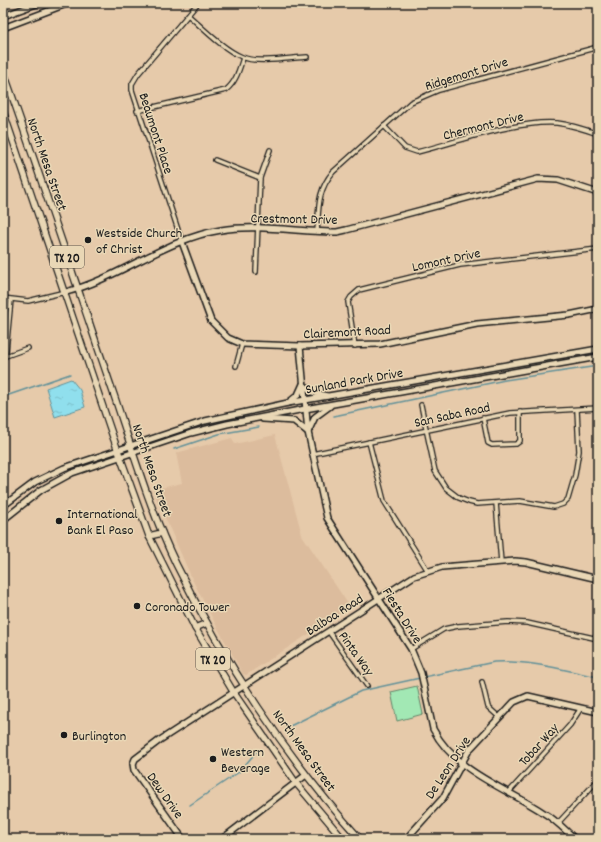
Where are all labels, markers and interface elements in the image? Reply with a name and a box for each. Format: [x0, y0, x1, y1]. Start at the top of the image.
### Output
street label: Ridgemont Drive [423, 53, 511, 97]
street label: Beaumont Place [133, 91, 178, 177]
street label: Chermont Drive [441, 107, 526, 147]
street label: North Mesa Street [21, 115, 71, 214]
street label: Crestmont Drive [250, 209, 338, 231]
place label: Westside Church of Christ [96, 224, 182, 260]
marker: Westside Church of Christ [83, 235, 93, 245]
street label: Lomont Drive [410, 244, 483, 278]
road number: TX 20 [50, 246, 84, 268]
street label: Clairemont Road [303, 321, 391, 345]
street label: Sunland Park Drive [304, 364, 405, 400]
street label: San Saba Road [413, 398, 492, 434]
street label: North Mesa Street [126, 421, 176, 520]
place label: International Bank El Paso [67, 505, 138, 541]
marker: International Bank El Paso [54, 516, 64, 526]
street label: Fiesta Drive [376, 584, 426, 648]
street label: Balboa Road [302, 590, 368, 642]
place label: Coronado Tower [145, 598, 230, 618]
marker: Coronado Tower [132, 601, 142, 611]
street label: Pinta Way [333, 628, 378, 681]
road number: TX 20 [196, 648, 230, 670]
street label: North Mesa Street [267, 706, 340, 796]
street label: Tobar Way [515, 719, 564, 771]
place label: Burlington [72, 727, 126, 747]
marker: Burlington [59, 730, 69, 740]
street label: De Leon Drive [421, 733, 476, 803]
place label: Western Beverage [221, 743, 270, 779]
marker: Western Beverage [208, 754, 218, 764]
street label: Dew Drive [141, 769, 188, 823]

